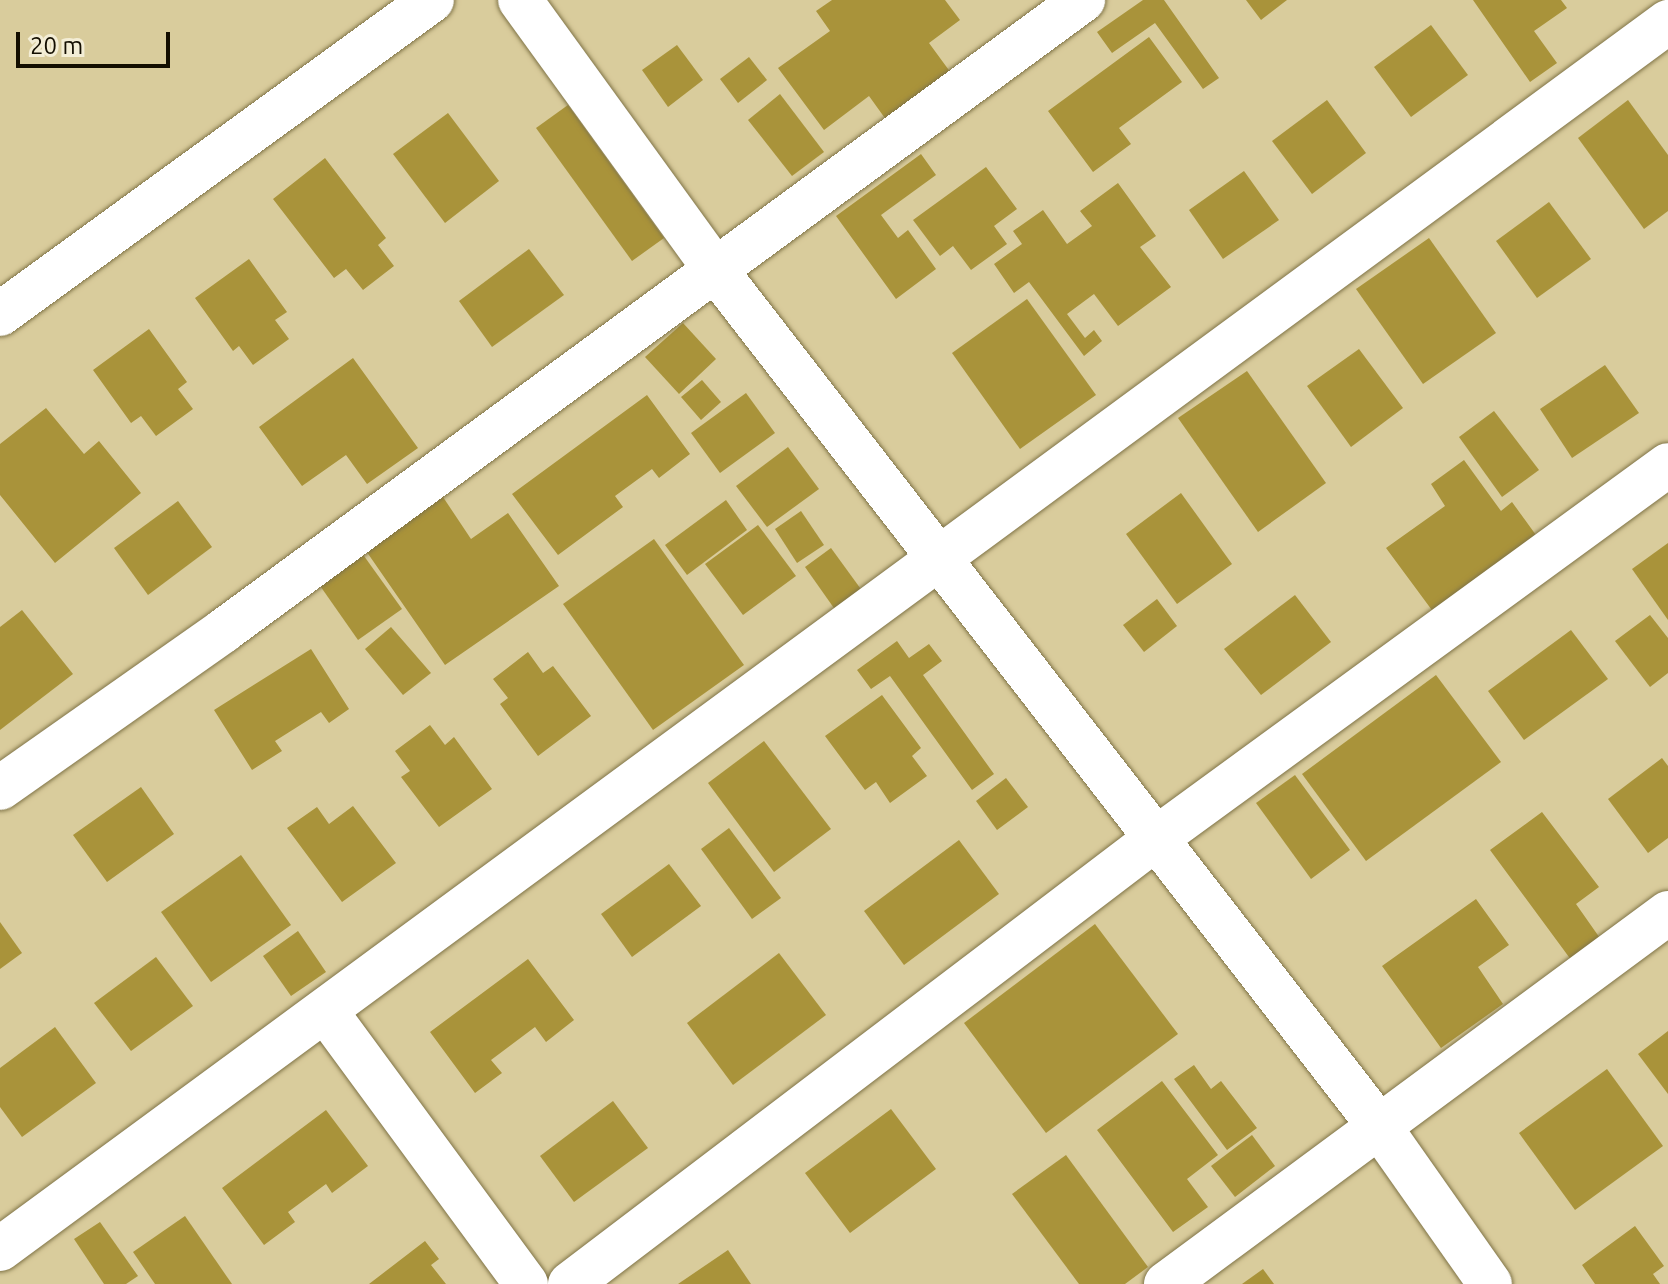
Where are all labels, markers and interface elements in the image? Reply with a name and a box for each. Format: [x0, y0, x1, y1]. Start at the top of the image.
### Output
scale bar [20, 16, 174, 66]
text: 20 m [30, 32, 83, 59]

